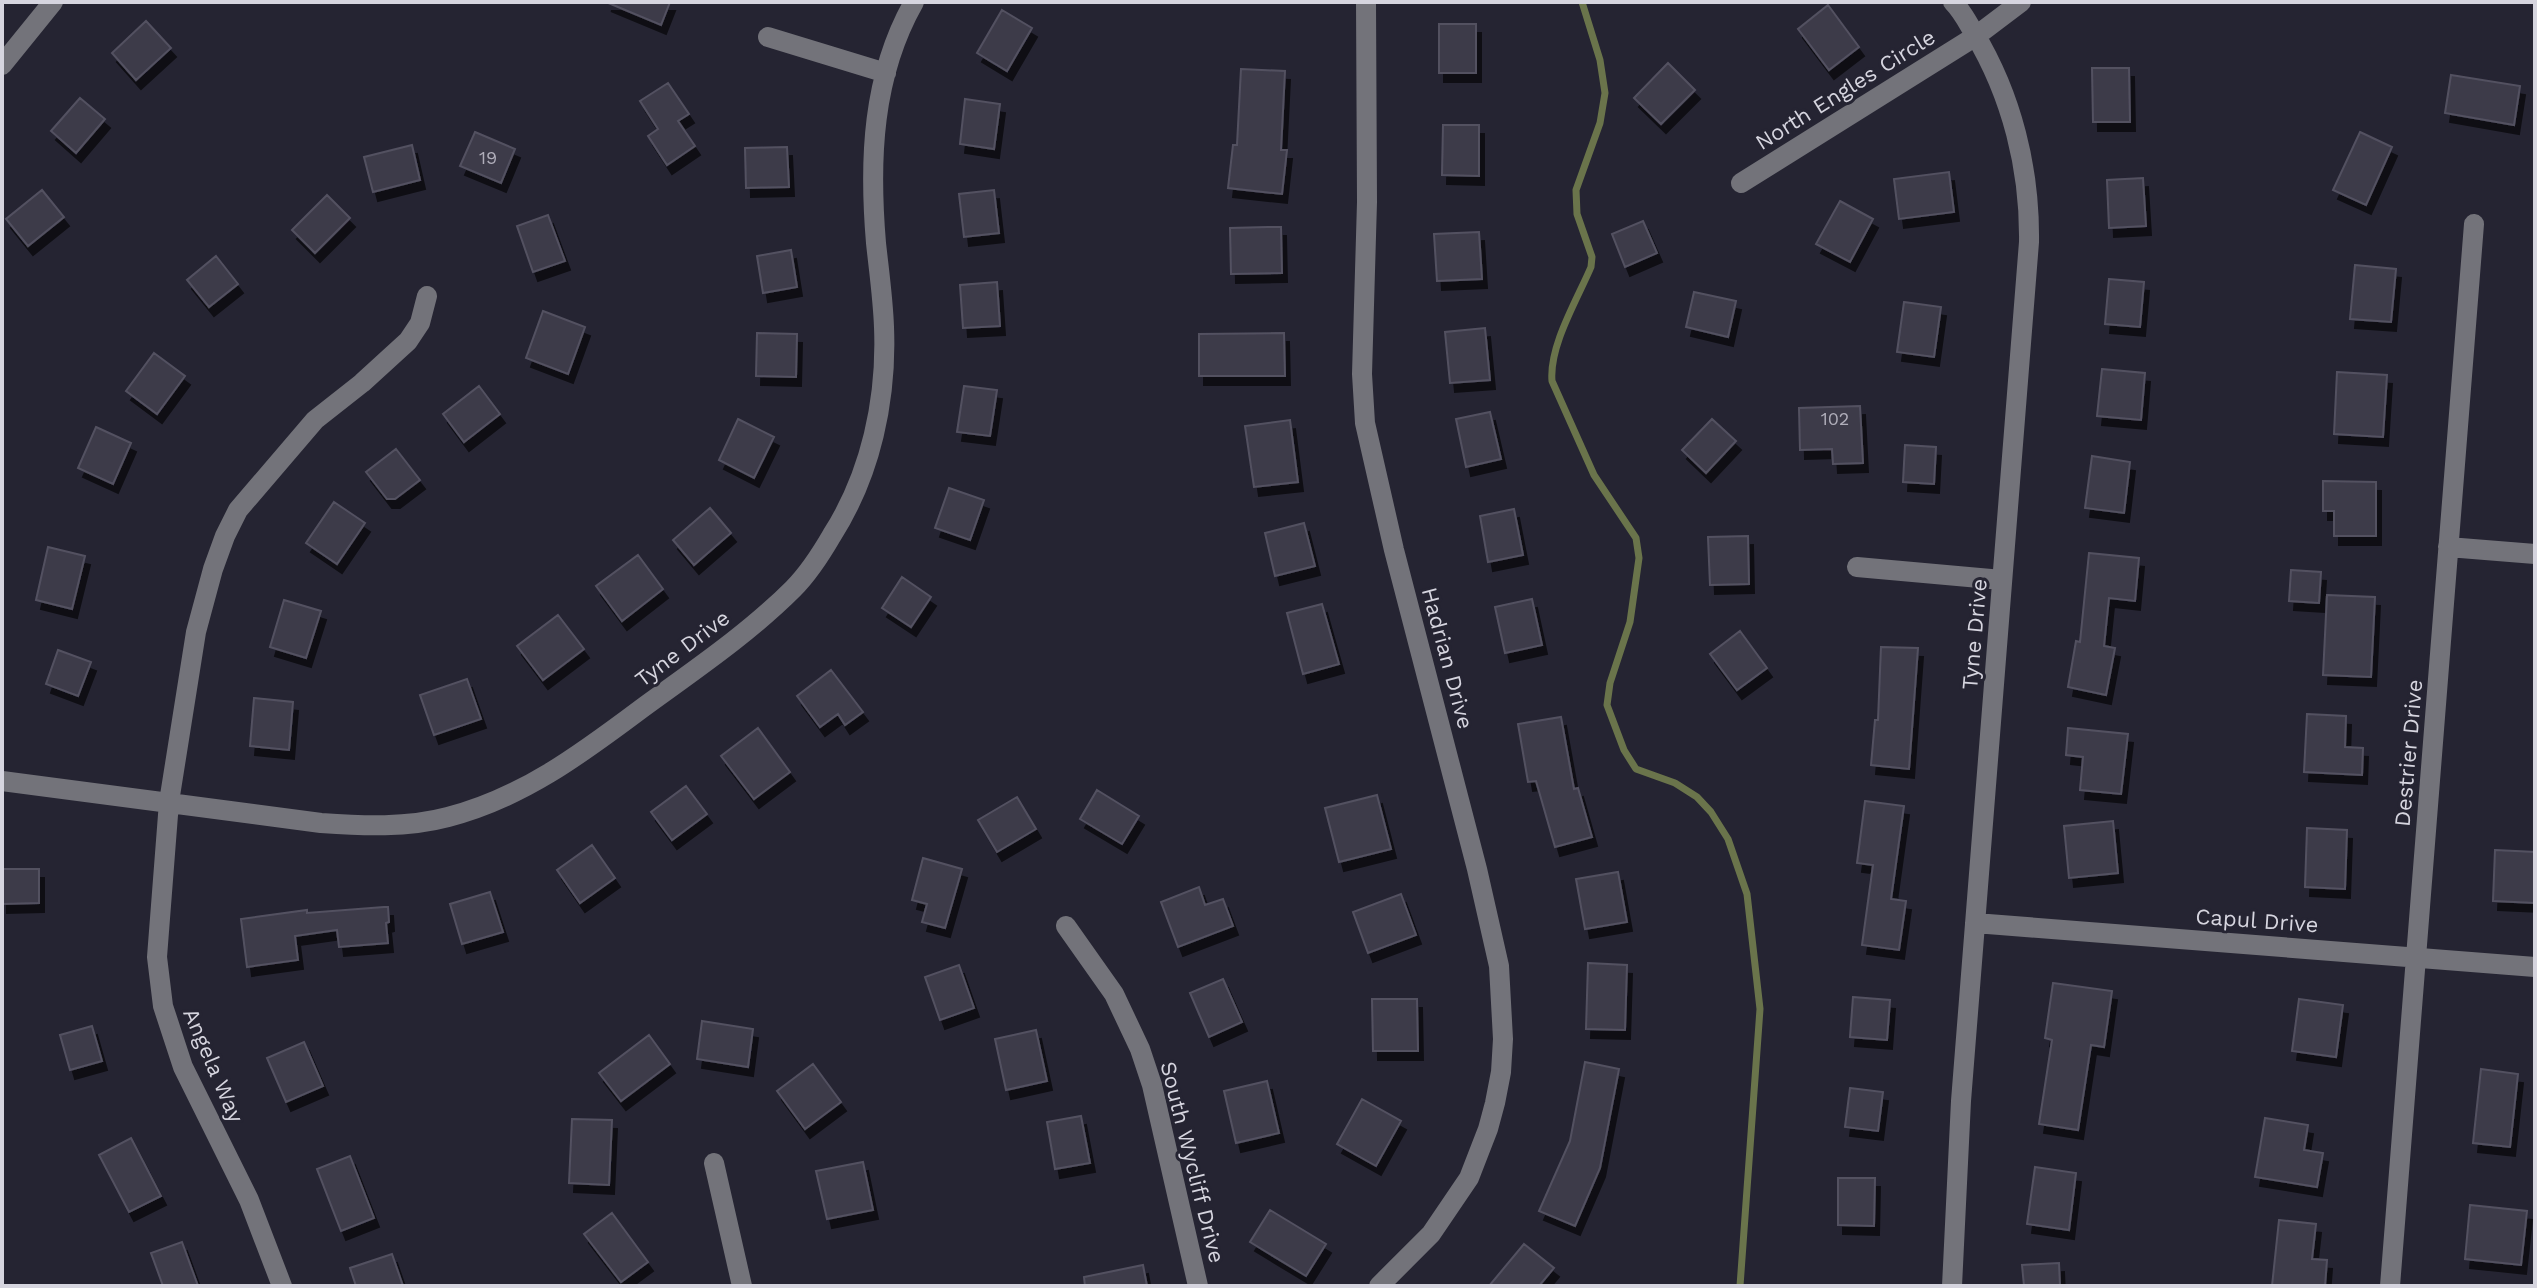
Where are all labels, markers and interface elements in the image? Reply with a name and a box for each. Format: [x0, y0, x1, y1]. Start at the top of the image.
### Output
street label: North Engles Circle [1751, 24, 1940, 155]
house number: 19 [479, 147, 497, 168]
house number: 102 [1821, 408, 1849, 429]
street label: Tyne Drive [1957, 577, 1992, 691]
street label: Hadrian Drive [1417, 585, 1478, 732]
street label: Tyne Drive [630, 605, 734, 692]
street label: Destrier Drive [2390, 678, 2427, 828]
street label: Capul Drive [2195, 904, 2319, 937]
street label: Angela Way [178, 1004, 249, 1127]
street label: South Wycliff Drive [1155, 1059, 1230, 1265]

